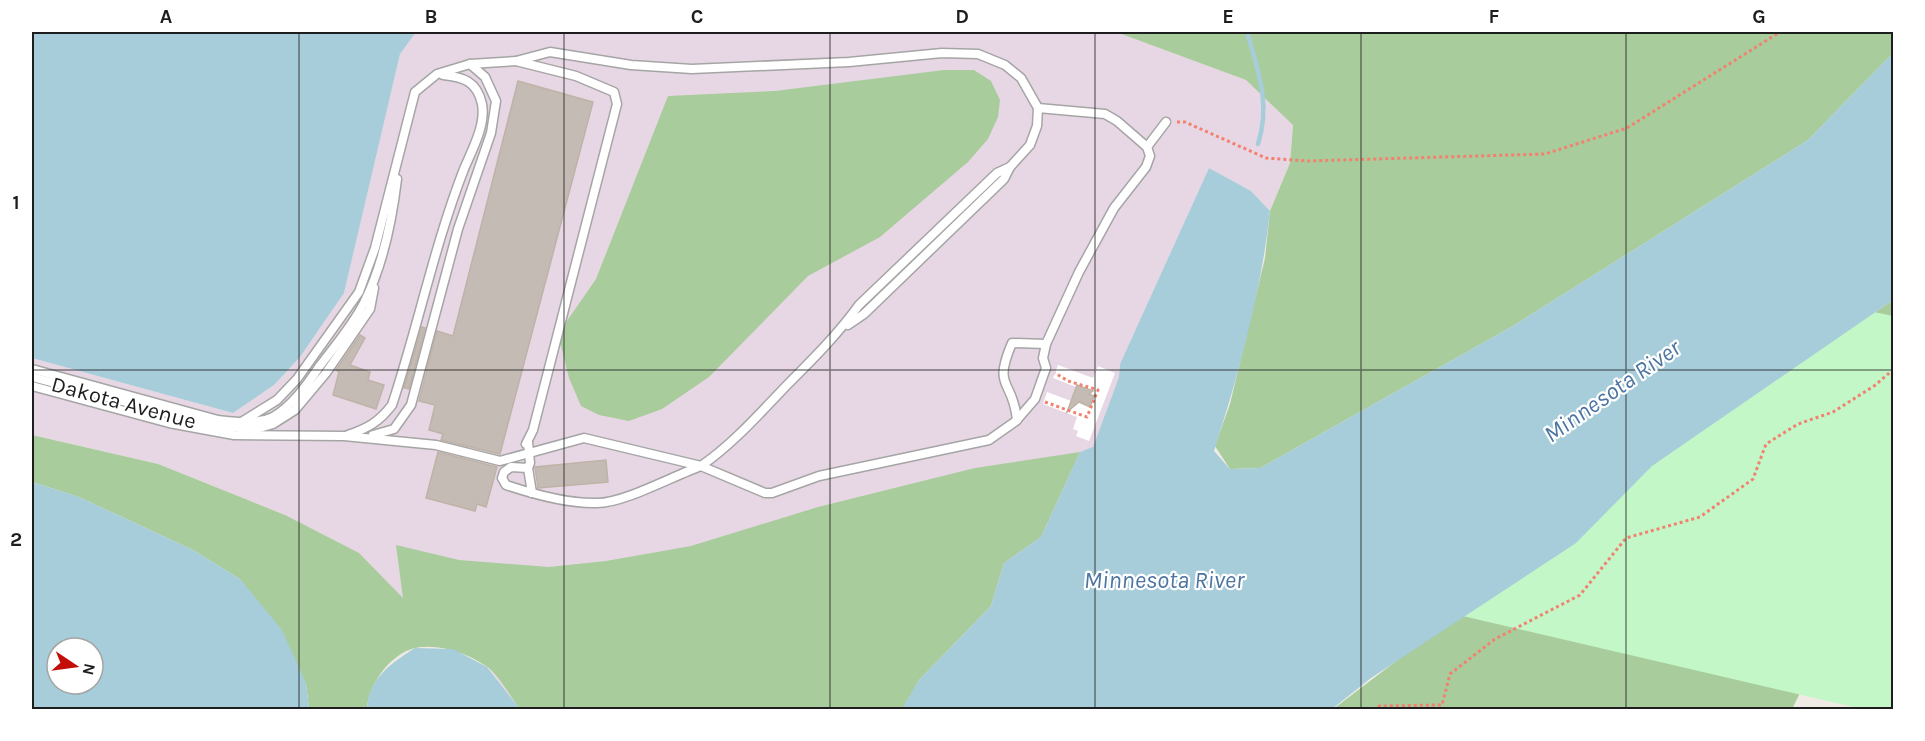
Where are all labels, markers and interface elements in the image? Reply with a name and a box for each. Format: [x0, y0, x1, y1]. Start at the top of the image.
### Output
text: A [160, 5, 173, 28]
text: B [425, 5, 437, 28]
text: C [691, 5, 703, 28]
text: D [955, 5, 969, 28]
text: E [1222, 5, 1234, 28]
text: F [1489, 5, 1500, 28]
text: G [1752, 5, 1766, 28]
text: 1 [12, 191, 20, 214]
water label: Minnesota River [1538, 333, 1686, 448]
street label: Dakota Avenue [48, 371, 199, 435]
text: 2 [10, 528, 22, 551]
water label: Minnesota River [1084, 566, 1245, 594]
north arrow [45, 636, 105, 696]
text: N [79, 662, 100, 677]

